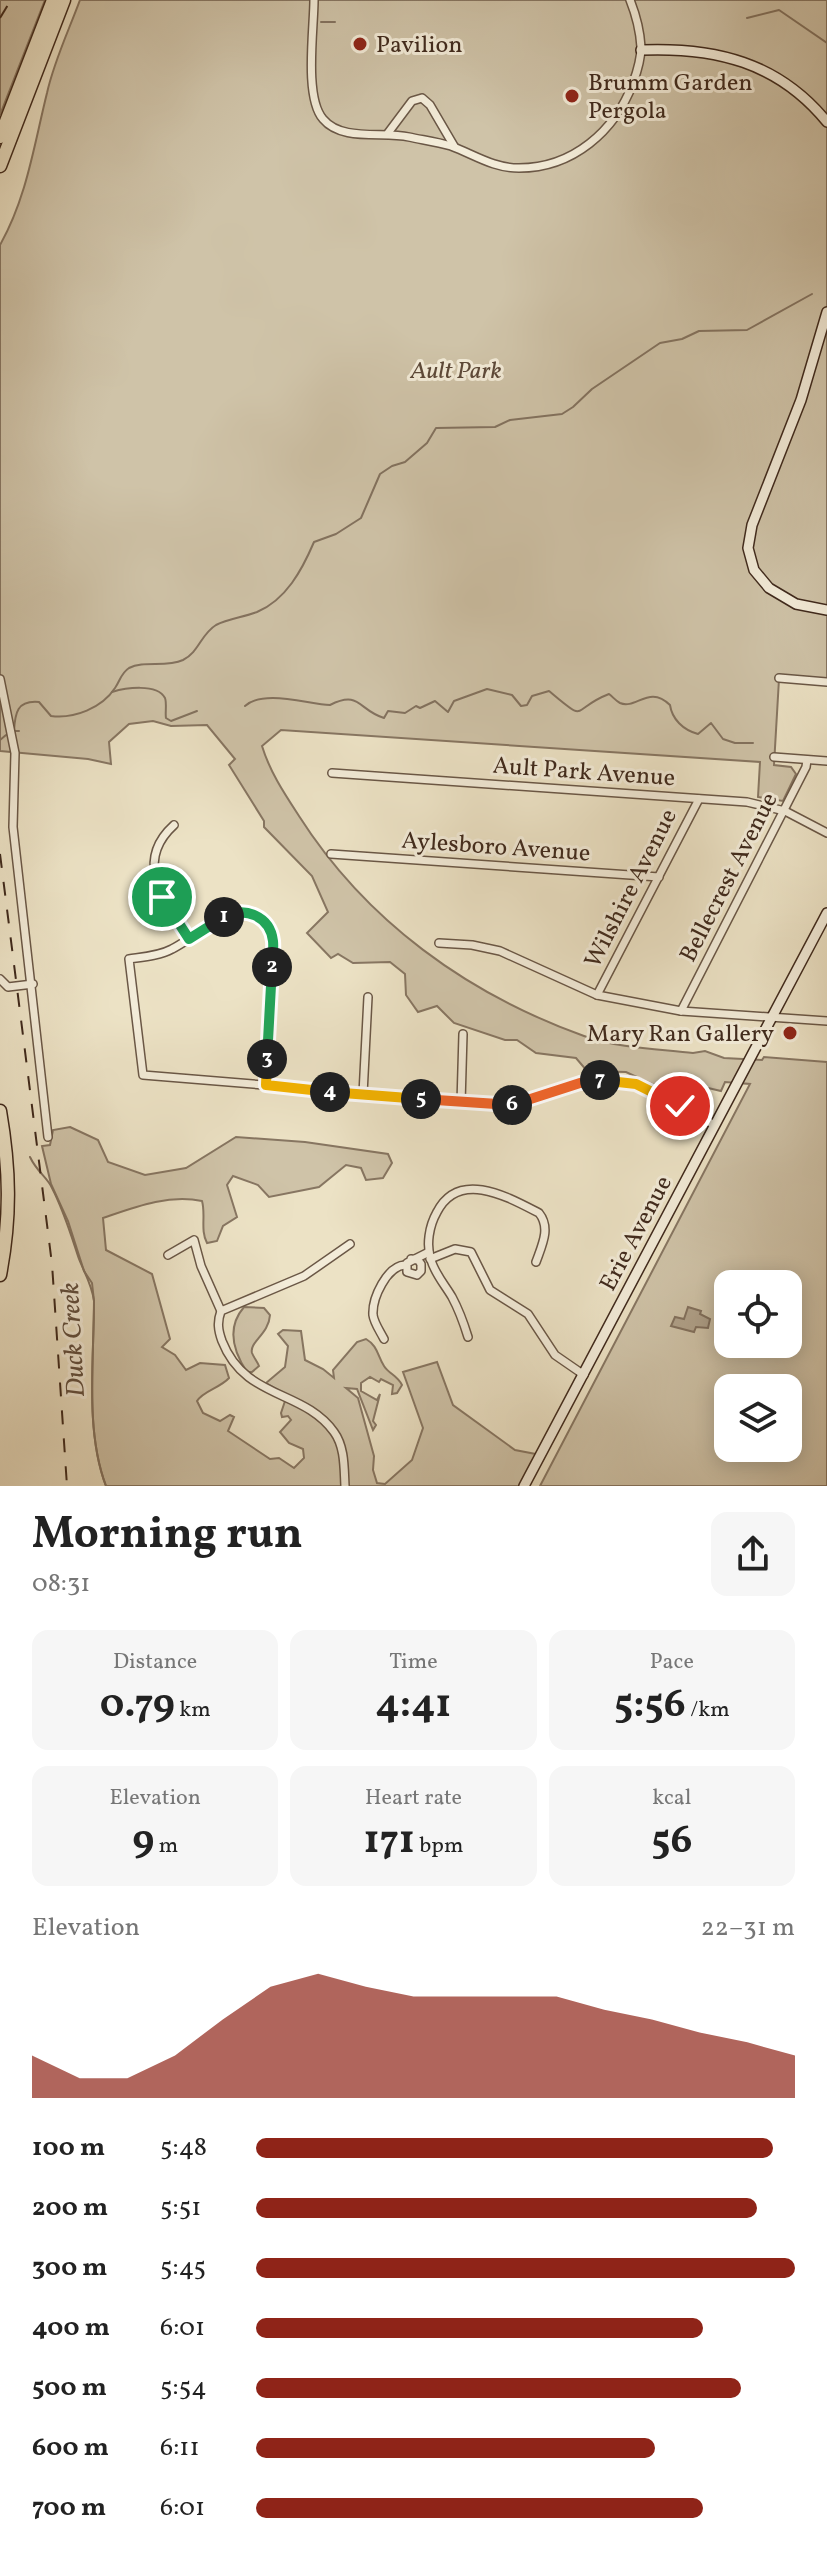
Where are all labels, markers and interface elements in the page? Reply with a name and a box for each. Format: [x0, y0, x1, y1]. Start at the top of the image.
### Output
place label: Pavilion [376, 29, 463, 63]
marker: Pavilion [351, 35, 369, 53]
place label: Brumm Garden Pergola [588, 67, 753, 129]
marker: Brumm Garden Pergola [563, 87, 581, 105]
park label: Ault Park [409, 355, 502, 389]
street label: Ault Park Avenue [492, 750, 676, 796]
street label: Bellecrest Avenue [672, 787, 787, 969]
street label: Wilshire Avenue [577, 804, 686, 974]
street label: Aylesboro Avenue [400, 824, 591, 872]
pin [128, 863, 196, 931]
icon: arrive [140, 875, 184, 919]
pin: 1 [204, 897, 244, 937]
text: 1 [220, 901, 228, 932]
pin: 2 [252, 947, 292, 987]
text: 2 [266, 951, 278, 982]
place label: Mary Ran Gallery [587, 1018, 774, 1052]
marker: Mary Ran Gallery [781, 1024, 799, 1042]
pin: 3 [247, 1039, 287, 1079]
text: 3 [261, 1043, 273, 1074]
pin: 7 [580, 1060, 620, 1100]
text: 7 [595, 1064, 605, 1095]
pin: 4 [310, 1072, 350, 1112]
pin [646, 1072, 714, 1140]
text: 4 [323, 1076, 337, 1107]
pin: 5 [401, 1079, 441, 1119]
text: 5 [416, 1083, 426, 1114]
icon: check [658, 1084, 702, 1128]
pin: 6 [492, 1085, 532, 1125]
text: 6 [506, 1089, 518, 1120]
street label: Erie Avenue [592, 1170, 681, 1298]
map controls [714, 1270, 802, 1462]
button: locate [714, 1270, 802, 1358]
water label: Duck Creek [53, 1282, 95, 1398]
button: layers [714, 1374, 802, 1462]
text: Morning run [32, 1505, 303, 1566]
button: share [711, 1512, 795, 1596]
text: 08:31 [32, 1566, 90, 1602]
text: Distance [113, 1647, 197, 1678]
text: Time [389, 1647, 438, 1678]
text: Pace [650, 1647, 694, 1678]
text: 0.79 [100, 1678, 175, 1734]
text: 4:41 [376, 1678, 451, 1734]
text: 5:56 [614, 1678, 686, 1734]
text: km [175, 1695, 211, 1726]
text: /km [686, 1695, 730, 1726]
text: Elevation [109, 1783, 201, 1814]
text: Heart rate [365, 1783, 462, 1814]
text: kcal [652, 1783, 691, 1814]
text: 9 [132, 1814, 154, 1870]
text: 171 [364, 1814, 415, 1870]
text: 56 [651, 1814, 692, 1870]
text: m [154, 1831, 178, 1862]
text: bpm [415, 1831, 463, 1862]
text: Elevation [32, 1910, 140, 1946]
text: 22–31 m [701, 1910, 795, 1946]
text: 100 m [32, 2130, 105, 2166]
text: 5:48 [160, 2130, 207, 2166]
text: 200 m [32, 2190, 108, 2226]
text: 5:51 [160, 2190, 201, 2226]
text: 300 m [32, 2250, 108, 2286]
text: 5:45 [160, 2250, 206, 2286]
text: 400 m [32, 2310, 110, 2346]
text: 6:01 [160, 2310, 205, 2346]
text: 500 m [32, 2370, 107, 2406]
text: 5:54 [160, 2370, 207, 2406]
text: 600 m [32, 2430, 109, 2466]
text: 6:11 [160, 2430, 199, 2466]
text: 700 m [32, 2490, 106, 2526]
text: 6:01 [160, 2490, 205, 2526]

